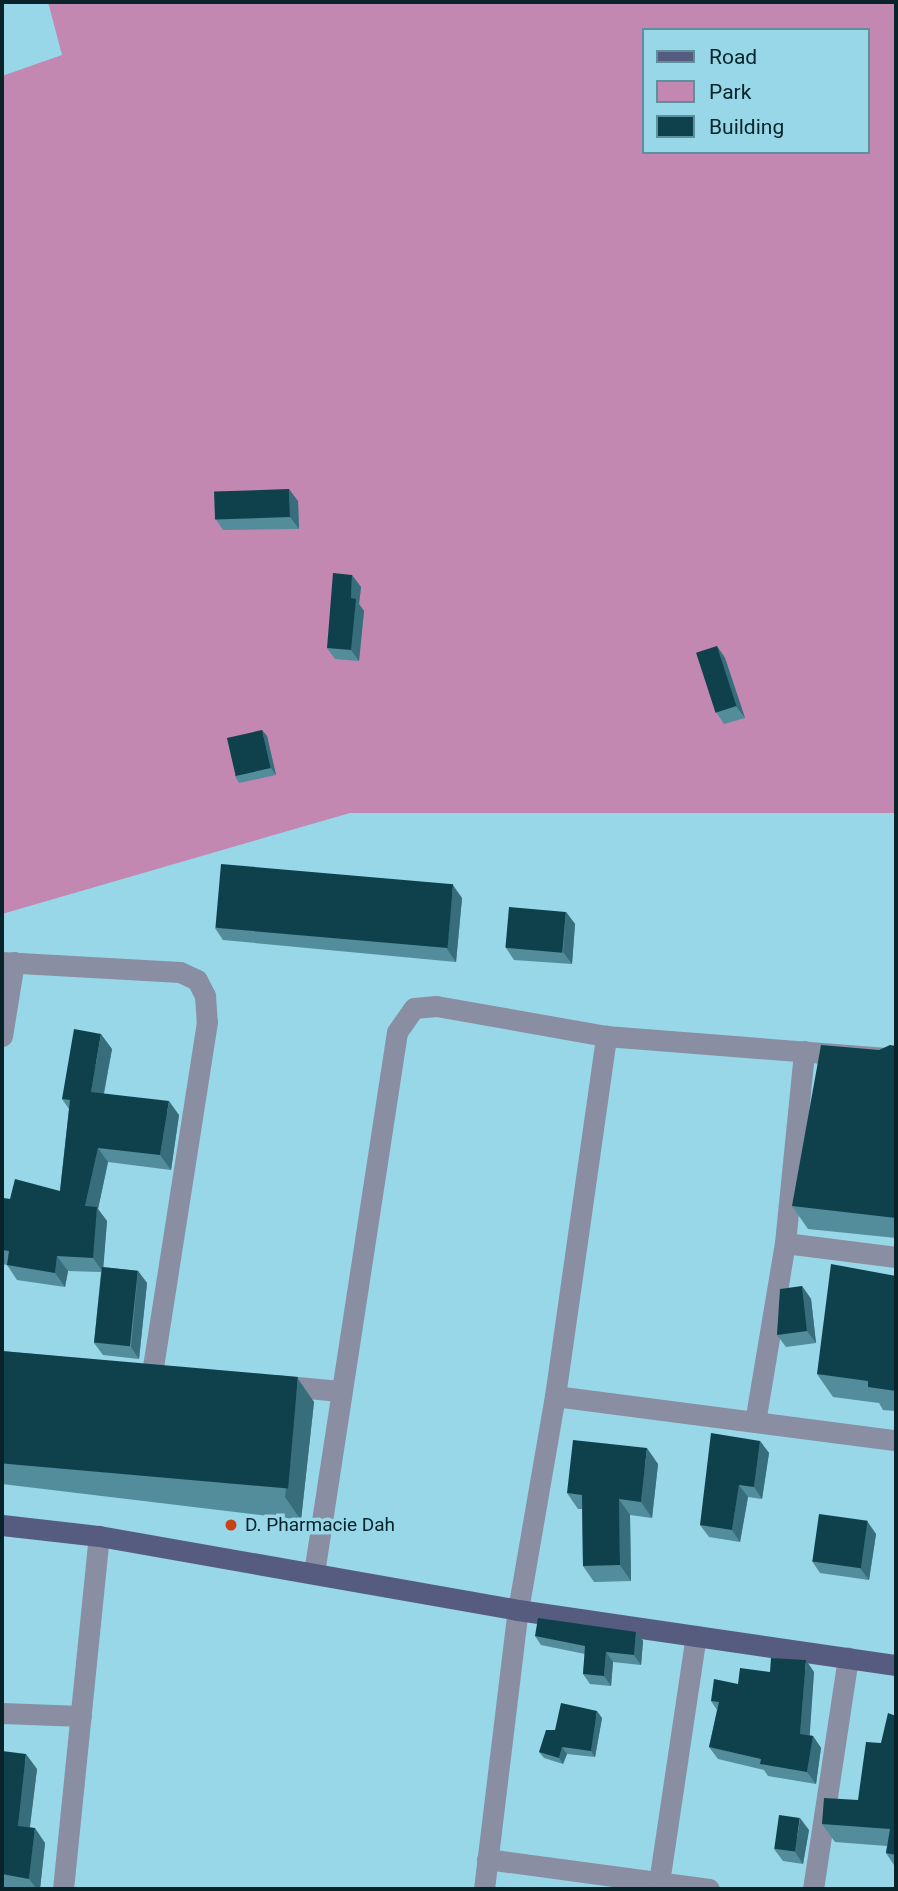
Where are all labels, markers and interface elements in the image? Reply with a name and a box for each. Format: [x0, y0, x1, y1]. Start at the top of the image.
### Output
legend [642, 28, 870, 154]
text: Road [709, 45, 757, 69]
text: Park [709, 80, 751, 104]
text: Building [709, 115, 784, 139]
place label: D. Pharmacie Dah [245, 1514, 395, 1536]
marker: D. Pharmacie Dah [223, 1517, 239, 1533]

